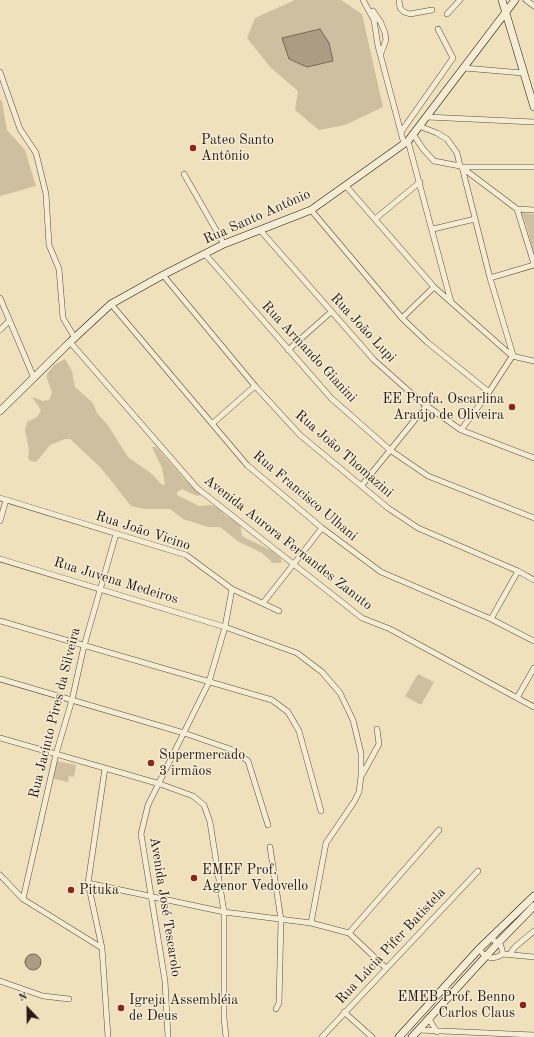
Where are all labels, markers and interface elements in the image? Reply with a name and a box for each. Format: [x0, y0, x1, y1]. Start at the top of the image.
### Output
place label: Pateo Santo Antônio [201, 132, 274, 164]
marker: Pateo Santo Antônio [188, 143, 198, 153]
street label: Rua Santo Antônio [201, 186, 313, 248]
street label: Rua João Lupi [327, 290, 399, 366]
street label: Rua Armando Gianini [258, 298, 360, 406]
place label: EE Profa. Oscarlina Araújo de Oliveira [383, 391, 504, 424]
marker: EE Profa. Oscarlina Araújo de Oliveira [507, 402, 517, 412]
street label: Rua João Thomazini [292, 407, 396, 501]
street label: Rua Francisco Ulhani [249, 447, 361, 545]
street label: Avenida Aurora Fernandes Zanuto [200, 472, 376, 614]
street label: Rua João Vicino [93, 508, 193, 554]
street label: Rua Juvena Medeiros [52, 554, 180, 608]
street label: Rua Jacinto Pires da Silveira [26, 626, 84, 800]
place label: Supermercado 3 irmãos [159, 747, 245, 780]
marker: Supermercado 3 irmãos [146, 758, 156, 768]
street label: Avenida José Tescarolo [146, 836, 184, 978]
place label: EMEF Prof. Agenor Vedovello [202, 862, 308, 894]
marker: EMEF Prof. Agenor Vedovello [189, 873, 199, 883]
place label: Pituka [79, 882, 119, 898]
street label: Rua Lúcia Pifer Batistela [333, 884, 449, 1008]
marker: Pituka [66, 885, 76, 895]
north arrow [8, 989, 48, 1029]
place label: EMEB Prof. Benno Carlos Claus [398, 989, 515, 1022]
text: N [17, 991, 29, 1004]
place label: Igreja Assembléia de Deus [129, 992, 238, 1024]
marker: EMEB Prof. Benno Carlos Claus [518, 1000, 528, 1010]
marker: Igreja Assembléia de Deus [116, 1003, 126, 1013]

